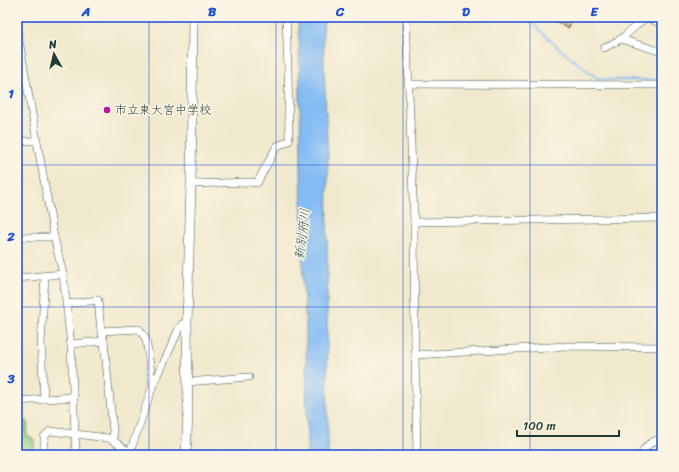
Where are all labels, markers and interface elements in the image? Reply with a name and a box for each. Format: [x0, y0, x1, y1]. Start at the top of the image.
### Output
text: A [81, 0, 90, 23]
text: B [208, 0, 217, 23]
text: C [335, 0, 345, 23]
text: D [462, 0, 470, 23]
text: E [590, 0, 599, 23]
north arrow [34, 34, 74, 74]
text: N [47, 35, 58, 55]
text: 1 [8, 82, 14, 105]
place label: 市立東大宮中学校 [115, 99, 211, 121]
marker: 市立東大宮中学校 [102, 105, 112, 115]
water label: 新別府川 [287, 207, 317, 261]
text: 2 [6, 225, 15, 248]
text: 3 [6, 367, 15, 390]
scale bar [517, 412, 619, 438]
text: 100 m [523, 415, 556, 437]

